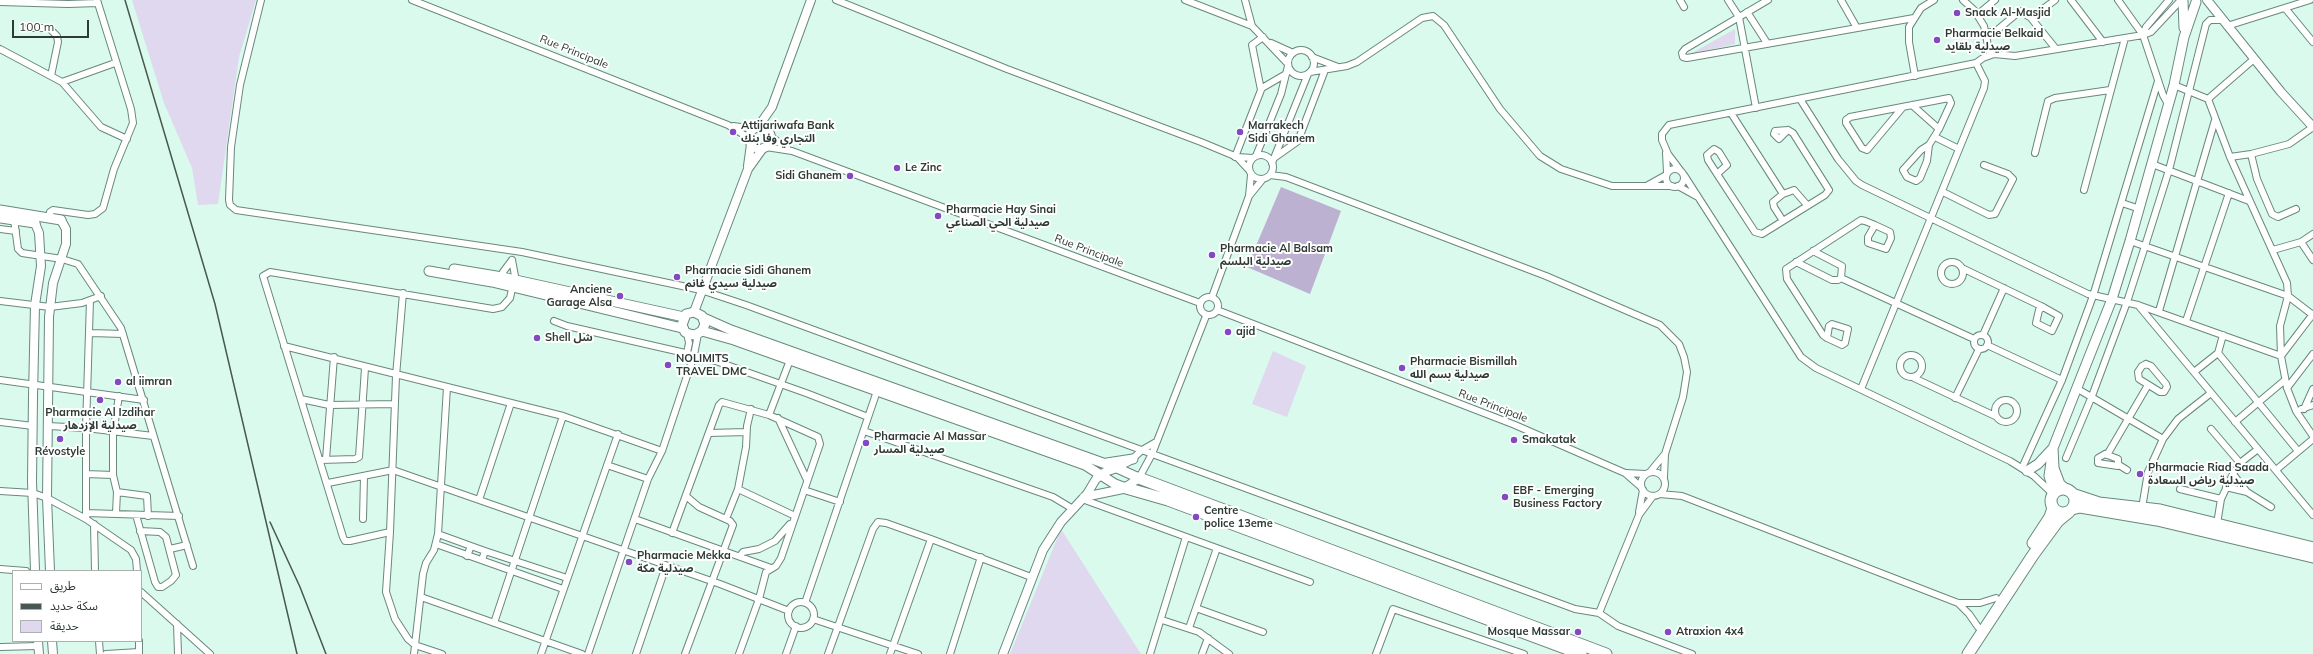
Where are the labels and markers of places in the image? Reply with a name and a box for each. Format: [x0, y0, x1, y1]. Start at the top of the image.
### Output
place label: Snack Al-Masjid [1965, 6, 2051, 20]
marker: Snack Al-Masjid [1952, 8, 1962, 18]
place label: Pharmacie Belkaid صيدلية بلقايد [1945, 27, 2043, 53]
marker: Pharmacie Belkaid صيدلية بلقايد [1932, 35, 1942, 45]
place label: Attijariwafa Bank التجاري وفا بنك [741, 119, 834, 145]
place label: Marrakech Sidi Ghanem [1248, 119, 1315, 145]
marker: Attijariwafa Bank التجاري وفا بنك [728, 127, 738, 137]
marker: Marrakech Sidi Ghanem [1235, 127, 1245, 137]
place label: Le Zinc [905, 161, 942, 175]
marker: Le Zinc [892, 163, 902, 173]
place label: Sidi Ghanem [775, 169, 842, 183]
marker: Sidi Ghanem [845, 171, 855, 181]
place label: Pharmacie Hay Sinai صيدلية الحي الصناعي [946, 203, 1056, 229]
marker: Pharmacie Hay Sinai صيدلية الحي الصناعي [933, 211, 943, 221]
place label: Pharmacie Al Balsam صيدلية البلسم [1220, 242, 1333, 268]
marker: Pharmacie Al Balsam صيدلية البلسم [1207, 250, 1217, 260]
place label: Pharmacie Sidi Ghanem صيدلية سيدي غانم [685, 264, 811, 290]
marker: Pharmacie Sidi Ghanem صيدلية سيدي غانم [672, 272, 682, 282]
place label: Anciene Garage Alsa [547, 283, 612, 309]
marker: Anciene Garage Alsa [615, 291, 625, 301]
place label: ajid [1236, 325, 1255, 339]
marker: ajid [1223, 327, 1233, 337]
place label: Shell شل [545, 331, 593, 345]
marker: Shell شل [532, 333, 542, 343]
place label: NOLIMITS TRAVEL DMC [676, 352, 747, 378]
place label: Pharmacie Bismillah صيدلية بسم الله [1410, 355, 1517, 381]
marker: NOLIMITS TRAVEL DMC [663, 360, 673, 370]
marker: Pharmacie Bismillah صيدلية بسم الله [1397, 363, 1407, 373]
place label: al iimran [126, 375, 172, 389]
marker: al iimran [113, 377, 123, 387]
marker: Pharmacie Al Izdihar صيدلية الإزدهار [95, 395, 105, 405]
place label: Pharmacie Al Izdihar صيدلية الإزدهار [45, 406, 155, 432]
place label: Pharmacie Al Massar صيدلية المسار [874, 430, 986, 456]
place label: Smakatak [1522, 433, 1576, 447]
marker: Révostyle [55, 434, 65, 444]
marker: Smakatak [1509, 435, 1519, 445]
marker: Pharmacie Al Massar صيدلية المسار [861, 438, 871, 448]
place label: Révostyle [35, 445, 85, 459]
place label: Pharmacie Riad Saada صيدلية رياض السعادة [2148, 461, 2269, 487]
marker: Pharmacie Riad Saada صيدلية رياض السعادة [2135, 469, 2145, 479]
place label: EBF - Emerging Business Factory [1513, 484, 1602, 510]
marker: EBF - Emerging Business Factory [1500, 492, 1510, 502]
place label: Centre police 13eme [1204, 504, 1273, 530]
marker: Centre police 13eme [1191, 512, 1201, 522]
place label: Pharmacie Mekka صيدلية مكة [637, 549, 731, 575]
marker: Pharmacie Mekka صيدلية مكة [624, 557, 634, 567]
place label: Mosque Massar [1487, 625, 1570, 639]
place label: Atraxion 4x4 [1676, 625, 1744, 639]
marker: Mosque Massar [1573, 627, 1583, 637]
marker: Atraxion 4x4 [1663, 627, 1673, 637]

